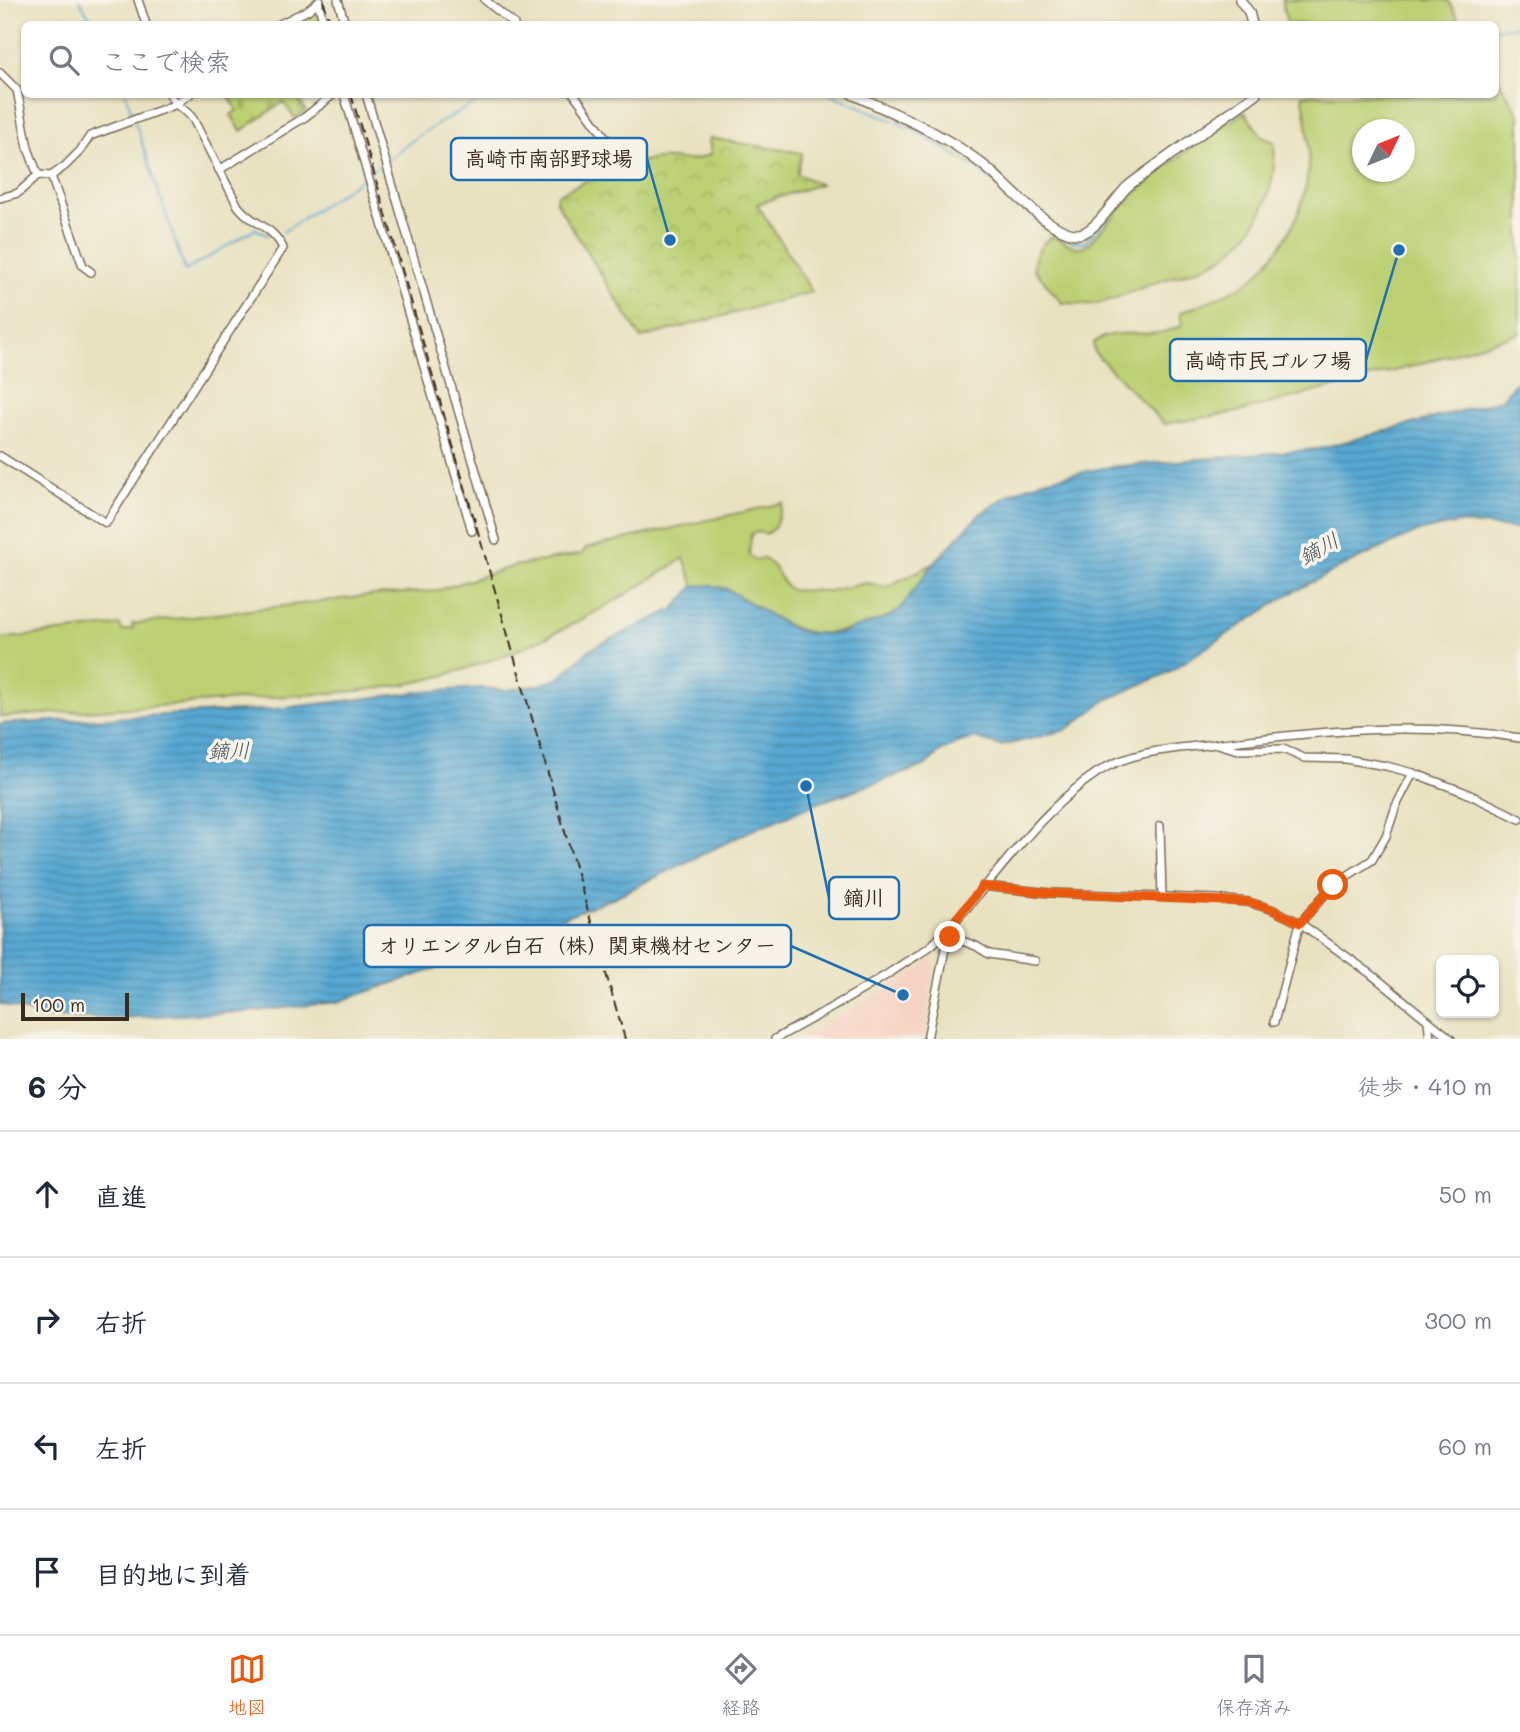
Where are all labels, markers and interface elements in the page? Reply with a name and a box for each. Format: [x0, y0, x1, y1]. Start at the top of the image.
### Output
search box [21, 21, 1499, 98]
icon: search [45, 41, 83, 79]
text: ここで検索 [101, 44, 231, 78]
north arrow [1352, 119, 1415, 182]
callout: 高崎市南部野球場 [451, 138, 647, 180]
text: 高崎市南部野球場 [465, 144, 633, 171]
callout: 高崎市民ゴルフ場 [1170, 339, 1366, 381]
text: 高崎市民ゴルフ場 [1184, 346, 1352, 373]
water label: 鏑川 [1293, 526, 1343, 570]
water label: 鏑川 [208, 736, 250, 763]
route start [1317, 869, 1348, 900]
callout: 鏑川 [829, 877, 899, 919]
text: 鏑川 [843, 883, 885, 910]
route end [934, 921, 965, 952]
callout: オリエンタル白石（株）関東機材センター [364, 925, 791, 967]
text: オリエンタル白石（株）関東機材センター [378, 931, 776, 958]
map controls [1436, 955, 1499, 1018]
button: locate [1436, 955, 1499, 1018]
scale bar [21, 990, 130, 1022]
text: 100 m [32, 992, 85, 1017]
text: 6 分 [28, 1066, 87, 1106]
text: 徒歩 · 410 m [1358, 1071, 1492, 1101]
icon: ahead [28, 1175, 66, 1213]
text: 直進 [95, 1179, 147, 1213]
text: 50 m [1439, 1179, 1492, 1209]
icon: right [28, 1301, 66, 1339]
text: 右折 [95, 1305, 147, 1339]
text: 300 m [1424, 1305, 1492, 1335]
icon: left [28, 1427, 66, 1465]
text: 左折 [95, 1431, 147, 1465]
text: 60 m [1438, 1431, 1492, 1461]
icon: arrive [28, 1553, 66, 1591]
text: 目的地に到着 [95, 1557, 251, 1591]
tab: 地図 [228, 1650, 266, 1719]
tab: 経路 [722, 1650, 760, 1719]
tab: 保存済み [1216, 1650, 1292, 1719]

